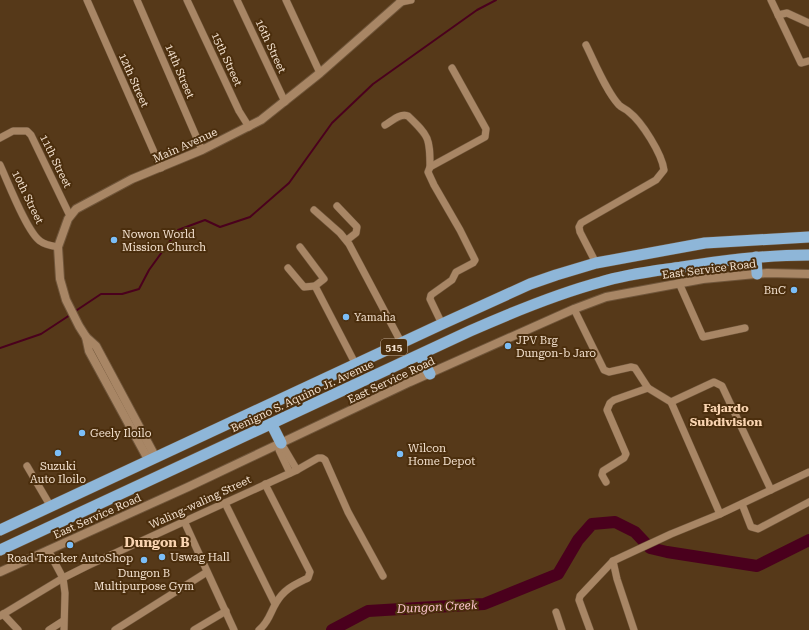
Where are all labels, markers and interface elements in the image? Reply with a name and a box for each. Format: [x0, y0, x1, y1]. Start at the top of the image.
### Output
street label: 16th Street [252, 17, 289, 75]
street label: 15th Street [208, 30, 245, 88]
street label: 14th Street [162, 42, 197, 100]
street label: 12th Street [116, 51, 151, 109]
street label: Main Avenue [151, 125, 219, 165]
street label: 11th Street [37, 132, 74, 190]
street label: 10th Street [9, 168, 46, 226]
place label: Nowon World Mission Church [122, 228, 206, 254]
marker: Nowon World Mission Church [109, 235, 119, 245]
street label: East Service Road [661, 257, 757, 282]
place label: BnC [764, 284, 786, 297]
marker: BnC [789, 285, 799, 295]
place label: Yamaha [354, 311, 396, 324]
marker: Yamaha [341, 312, 351, 322]
place label: JPV Brg Dungon-b Jaro [516, 334, 596, 360]
road number: 515 [381, 339, 407, 355]
marker: JPV Brg Dungon-b Jaro [503, 341, 513, 351]
street label: East Service Road [345, 355, 437, 406]
street label: Benigno S. Aquino Jr. Avenue [229, 358, 376, 435]
district label: Fajardo Subdivision [690, 401, 762, 429]
place label: Geely Iloilo [90, 427, 152, 440]
marker: Geely Iloilo [77, 428, 87, 438]
place label: Wilcon Home Depot [408, 442, 475, 468]
marker: Suzuki Auto Iloilo [53, 448, 63, 458]
marker: Wilcon Home Depot [395, 449, 405, 459]
place label: Suzuki Auto Iloilo [30, 460, 86, 486]
street label: Waling-waling Street [147, 473, 253, 532]
street label: East Service Road [51, 491, 143, 542]
district label: Dungon B [124, 535, 190, 550]
marker: Road Tracker AutoShop [65, 540, 75, 550]
place label: Uswag Hall [170, 551, 230, 564]
place label: Road Tracker AutoShop [7, 552, 133, 565]
marker: Uswag Hall [157, 552, 167, 562]
marker: Dungon B Multipurpose Gym [139, 555, 149, 565]
place label: Dungon B Multipurpose Gym [94, 567, 194, 593]
water label: Dungon Creek [395, 598, 478, 616]

